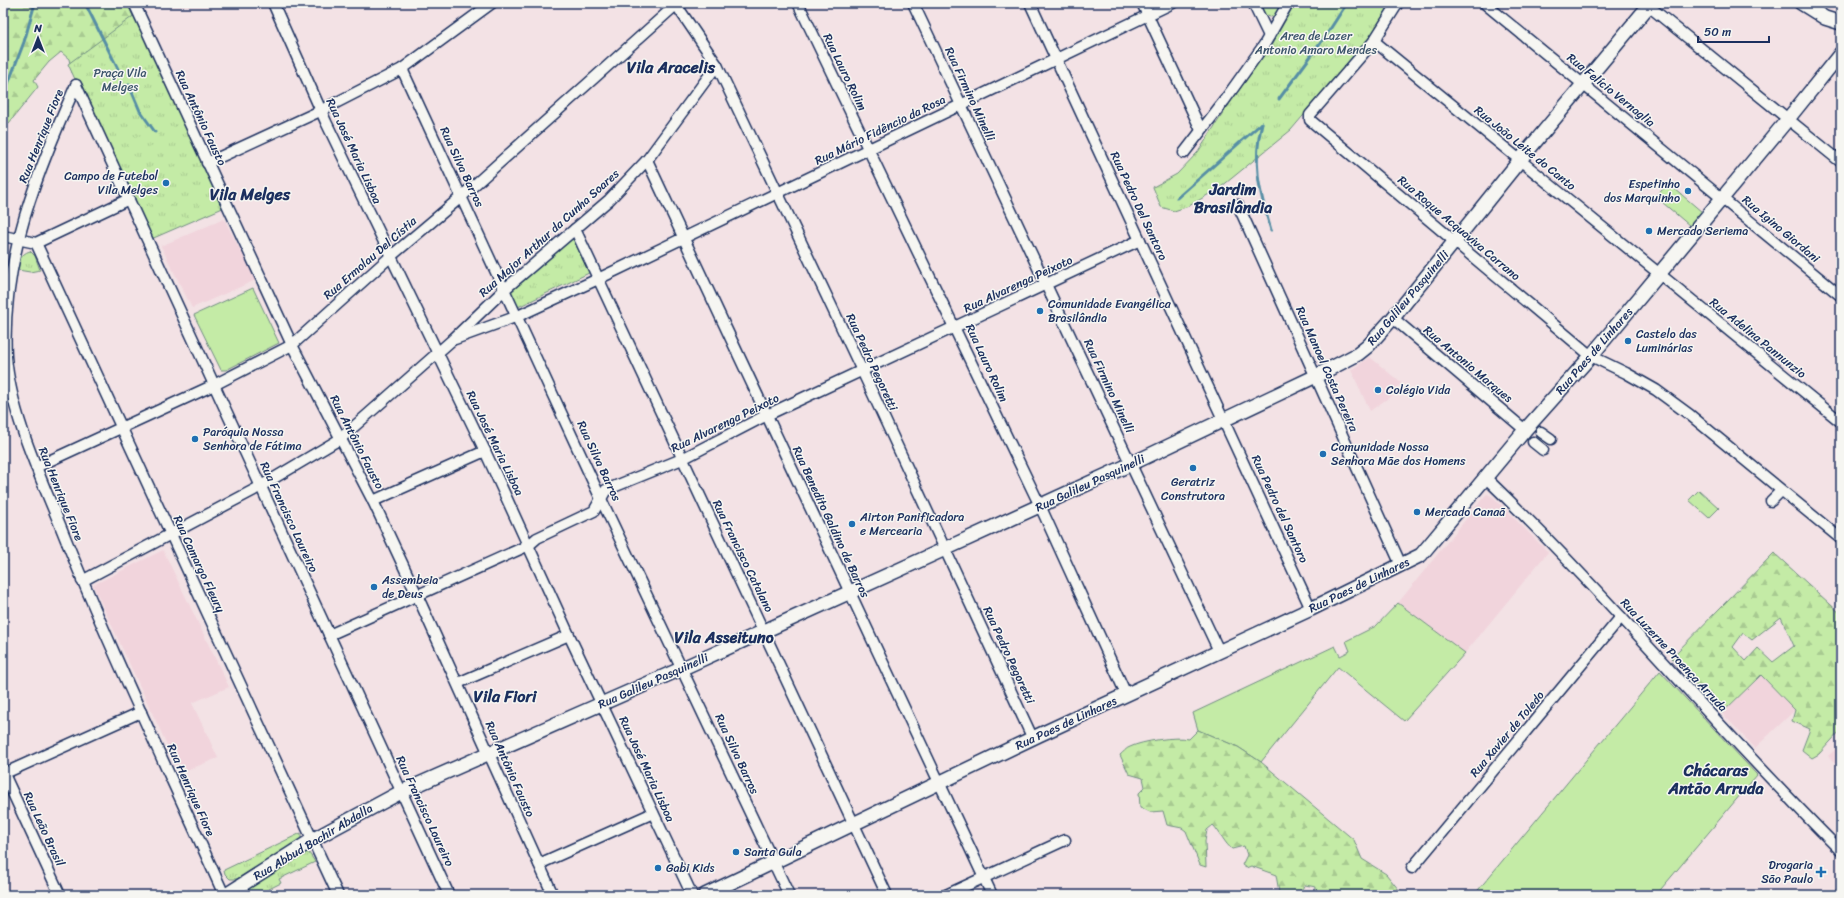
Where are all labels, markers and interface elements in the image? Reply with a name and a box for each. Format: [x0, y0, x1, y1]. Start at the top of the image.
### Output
north arrow [18, 18, 58, 58]
scale bar [1698, 18, 1769, 44]
text: N [33, 19, 42, 38]
text: 50 m [1704, 21, 1731, 43]
park label: Area de Lazer Antonio Amaro Mendes [1254, 25, 1377, 61]
street label: Rua Lauro Rolim [817, 29, 873, 115]
street label: Rua Firmino Minelli [939, 43, 1002, 145]
street label: Rua Felício Vernaglia [1562, 47, 1660, 133]
district label: Vila Aracelis [627, 53, 716, 82]
park label: Praça Vila Melges [93, 62, 147, 98]
street label: Rua Antônio Fausto [169, 66, 233, 170]
street label: Rua Henrique Fiore [12, 85, 70, 186]
street label: Rua Mário Fidêncio da Rosa [811, 89, 949, 171]
street label: Rua José Maria Lisboa [320, 94, 388, 208]
street label: Rua João Leite do Canto [1469, 100, 1581, 196]
street label: Rua Silva Barros [434, 123, 491, 211]
street label: Rua Pedro Del Santoro [1104, 148, 1174, 264]
street label: Rua Major Arthur da Cunha Soares [473, 163, 625, 303]
place label: Campo de Futebol Vila Melges [64, 165, 159, 201]
street label: Rua Roque Acquaviva Carrano [1392, 170, 1526, 286]
place label: Espetinho dos Marquinho [1604, 173, 1680, 209]
district label: Jardim Brasilândia [1194, 175, 1272, 222]
marker: Campo de Futebol Vila Melges [161, 178, 171, 188]
district label: Vila Melges [210, 180, 291, 209]
marker: Espetinho dos Marquinho [1683, 186, 1693, 196]
street label: Rua Igino Giordani [1737, 190, 1826, 269]
street label: Rua Ermolau Del Cístia [318, 210, 423, 305]
place label: Mercado Seriema [1657, 220, 1748, 242]
marker: Mercado Seriema [1644, 226, 1654, 236]
street label: Rua Galileu Pasquinelli [1361, 245, 1455, 351]
street label: Rua Alvarenga Peixoto [960, 249, 1076, 319]
street label: Rua Adelina Pannunzio [1705, 292, 1811, 384]
place label: Comunidade Evangélica Brasilândia [1048, 293, 1172, 329]
street label: Rua Paes de Linhares [1550, 302, 1638, 400]
street label: Rua Manoel Costa Pereira [1289, 303, 1365, 436]
marker: Comunidade Evangélica Brasilândia [1035, 306, 1045, 316]
street label: Rua Pedro Pegoretti [840, 310, 905, 415]
street label: Rua Lauro Rolim [959, 320, 1015, 406]
street label: Rua Antonio Marques [1418, 320, 1518, 408]
place label: Castelo das Luminárias [1636, 323, 1697, 359]
street label: Rua Firmino Minelli [1078, 335, 1141, 437]
marker: Castelo das Luminárias [1623, 336, 1633, 346]
place label: Colégio Vida [1386, 379, 1451, 401]
marker: Colégio Vida [1373, 385, 1383, 395]
street label: Rua José Maria Lisboa [460, 387, 530, 499]
street label: Rua Alvarenga Peixoto [667, 387, 783, 459]
street label: Rua Antônio Fausto [324, 391, 390, 493]
street label: Rua Silva Barros [571, 417, 628, 505]
place label: Paróquia Nossa Senhora de Fátima [203, 421, 302, 457]
marker: Paróquia Nossa Senhora de Fátima [190, 434, 200, 444]
place label: Comunidade Nossa Senhora Mãe dos Homens [1331, 436, 1466, 472]
street label: Rua Benedito Galdino de Barros [786, 443, 876, 602]
street label: Rua Henrique Fiore [32, 444, 90, 545]
street label: Rua Galileu Pasquinelli [1031, 448, 1149, 518]
marker: Comunidade Nossa Senhora Mãe dos Homens [1318, 449, 1328, 459]
street label: Rua Pedro del Santoro [1245, 451, 1315, 567]
street label: Rua Francisco Loureiro [254, 458, 324, 576]
marker: Geratriz Construtora [1188, 463, 1198, 473]
place label: Geratriz Construtora [1161, 471, 1225, 507]
street label: Rua Francisco Catalano [706, 496, 780, 616]
place label: Mercado Canaã [1425, 501, 1506, 523]
place label: Airton Panificadora e Mercearia [859, 506, 964, 542]
marker: Mercado Canaã [1412, 507, 1422, 517]
street label: Rua Camargo Fleury [167, 512, 232, 617]
marker: Airton Panificadora e Mercearia [847, 519, 857, 529]
street label: Rua Paes de Linhares [1305, 551, 1413, 619]
place label: Assembeia de Deus [381, 569, 438, 605]
marker: Assembeia de Deus [369, 582, 379, 592]
street label: Rua Luzerne Proença Arruda [1615, 593, 1733, 717]
street label: Rua Pedro Pegoretti [977, 603, 1042, 708]
district label: Vila Asseituno [674, 623, 774, 652]
street label: Rua Galileu Pasquinelli [594, 647, 712, 715]
district label: Vila Fiori [474, 682, 538, 711]
street label: Rua Xavier de Toledo [1464, 686, 1550, 782]
street label: Rua Paes de Linhares [1011, 690, 1121, 756]
street label: Rua Silva Barros [709, 710, 766, 798]
street label: Rua José Maria Lisboa [613, 712, 681, 826]
street label: Rua Antônio Fausto [479, 717, 541, 821]
street label: Rua Henrique Fiore [161, 740, 221, 840]
street label: Rua Francisco Loureiro [390, 752, 460, 870]
district label: Chácaras Antão Arruda [1668, 756, 1764, 803]
street label: Rua Leão Brasil [17, 788, 71, 871]
street label: Rua Abbud Bachir Abdalla [249, 797, 377, 887]
place label: Santa Gula [744, 841, 802, 863]
marker: Santa Gula [731, 847, 741, 857]
place label: Drogaria São Paulo [1761, 854, 1813, 890]
place label: Gabi Kids [666, 857, 714, 879]
marker: Gabi Kids [653, 863, 663, 873]
marker: Drogaria São Paulo [1816, 867, 1826, 877]

